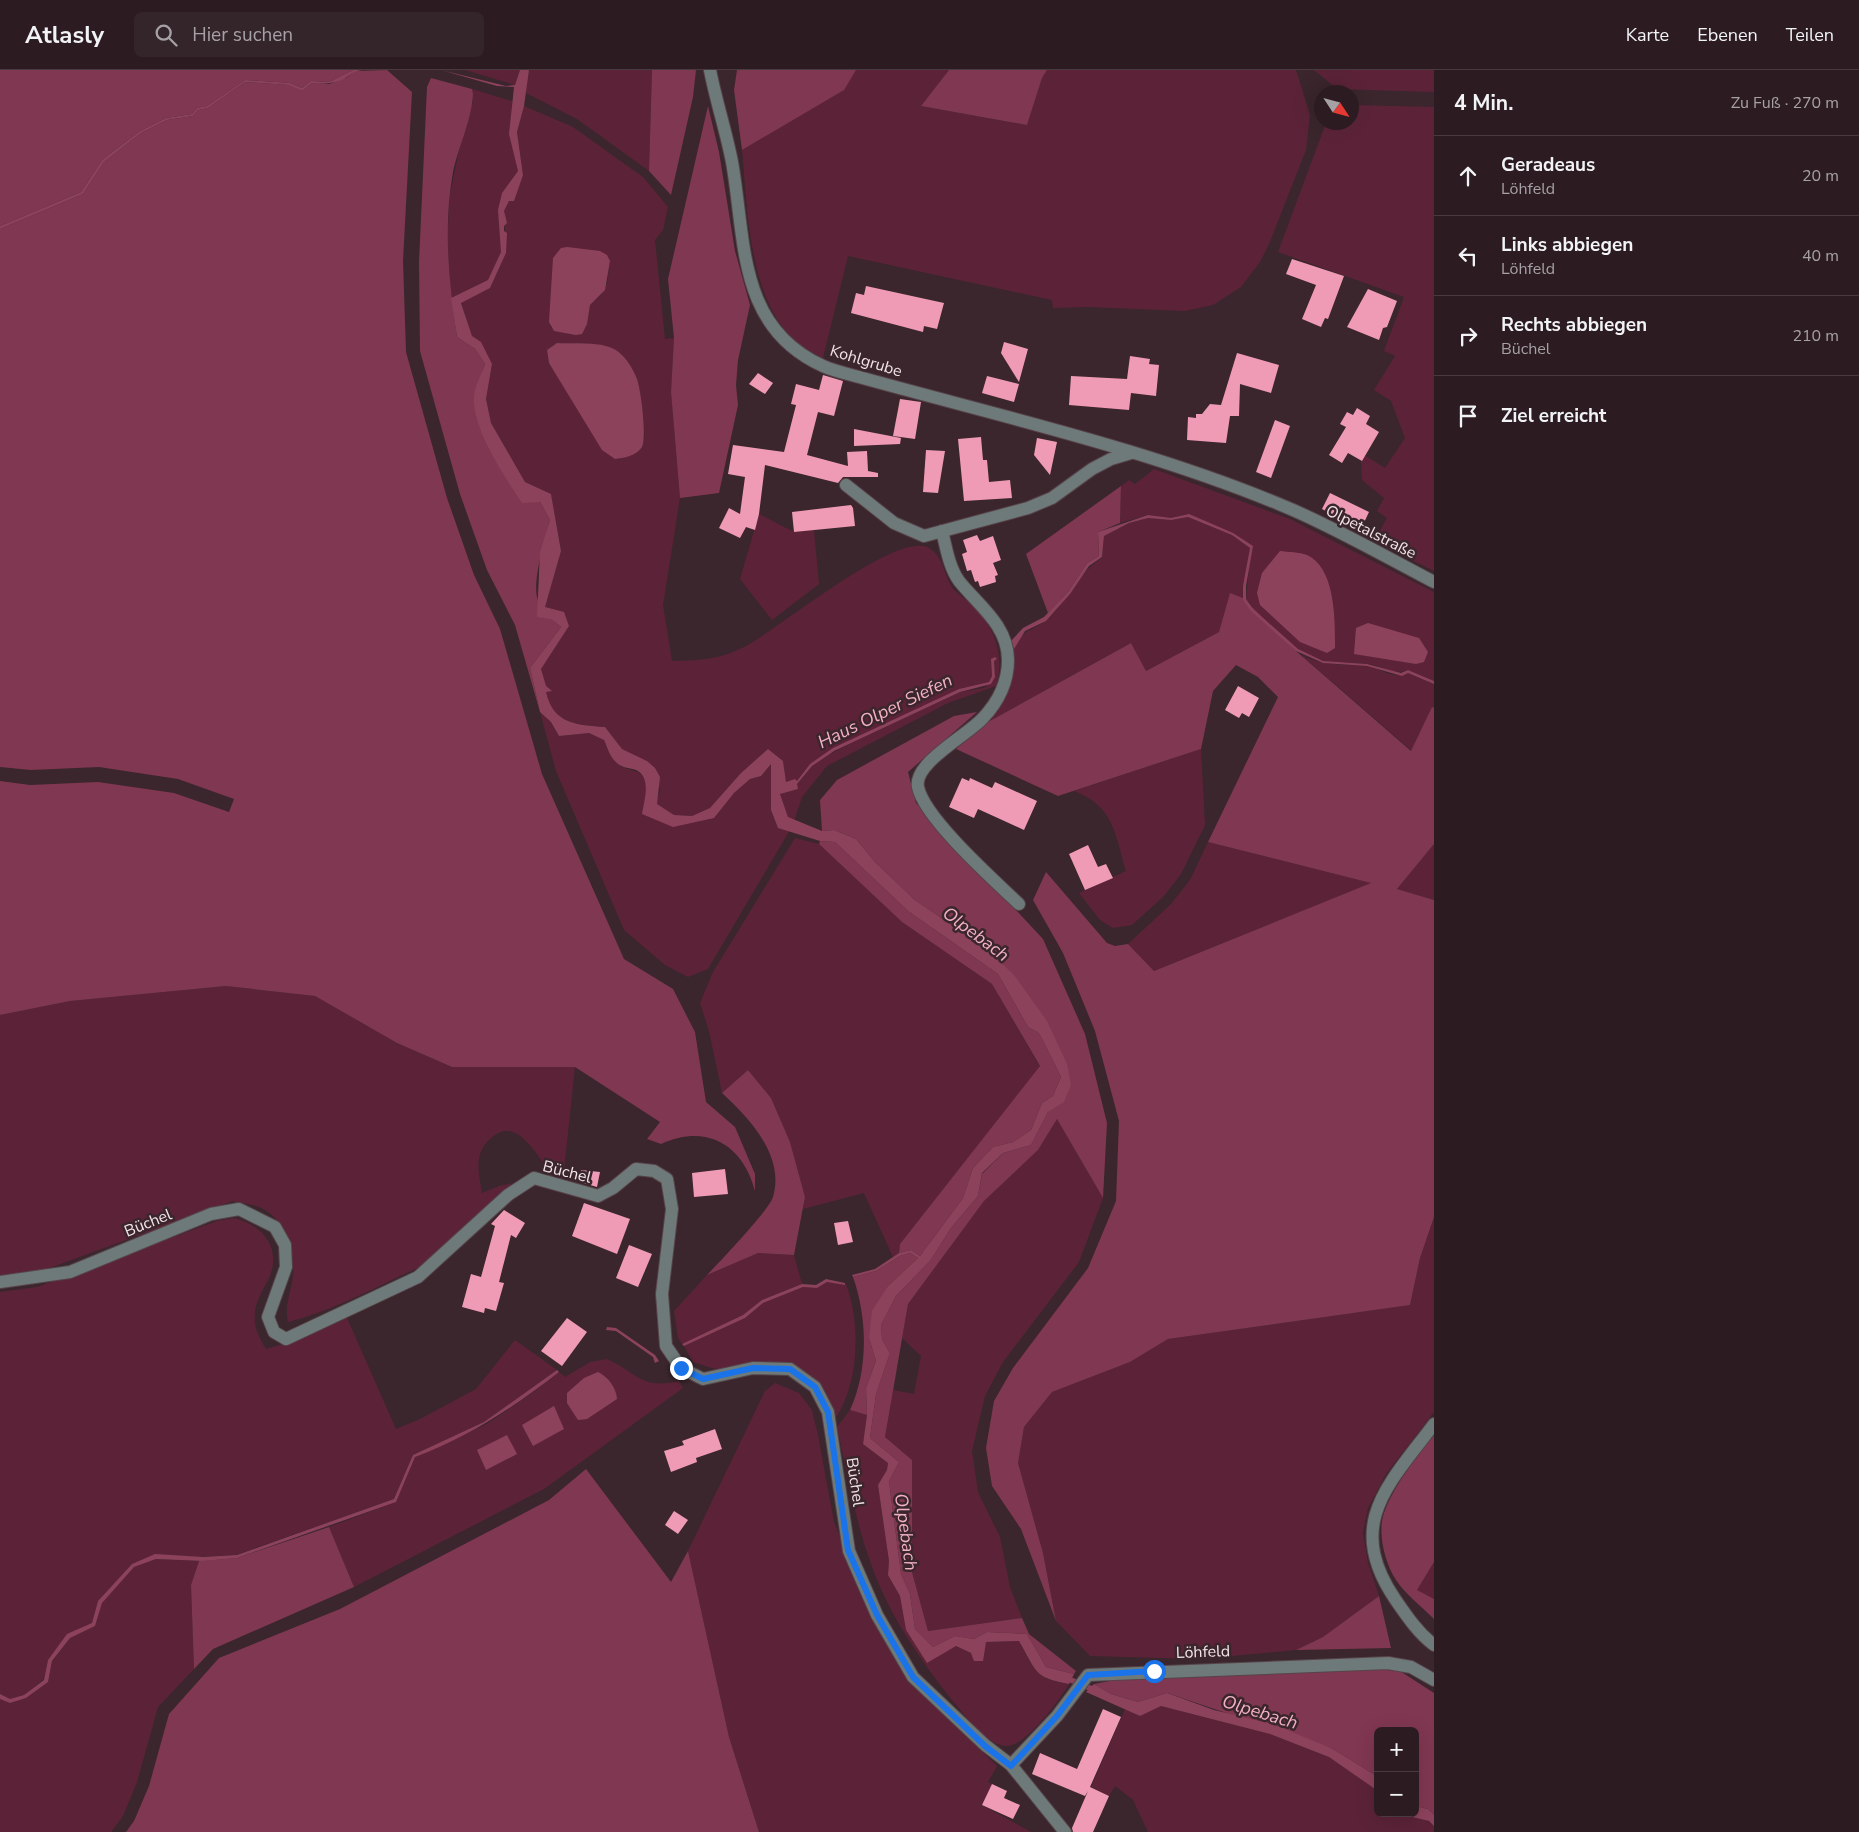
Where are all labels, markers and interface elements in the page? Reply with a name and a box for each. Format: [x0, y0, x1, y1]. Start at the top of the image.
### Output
search box [134, 12, 484, 57]
text: Atlasly [25, 19, 104, 51]
icon: search [152, 21, 180, 49]
text: Hier suchen [192, 22, 293, 48]
text: Karte [1626, 23, 1669, 47]
text: Ebenen [1697, 23, 1758, 47]
text: Teilen [1786, 23, 1834, 47]
north arrow [1314, 85, 1359, 130]
text: 4 Min. [1454, 89, 1513, 117]
text: Zu Fuß · 270 m [1731, 92, 1839, 114]
text: Geradeaus [1501, 152, 1595, 178]
icon: ahead [1454, 162, 1482, 190]
text: 20 m [1802, 165, 1839, 187]
text: Löhfeld [1501, 178, 1555, 200]
text: Links abbiegen [1501, 232, 1633, 258]
icon: left [1454, 242, 1482, 270]
text: 40 m [1802, 245, 1839, 267]
text: Löhfeld [1501, 258, 1555, 280]
text: Rechts abbiegen [1501, 312, 1647, 338]
icon: right [1454, 322, 1482, 350]
text: 210 m [1792, 325, 1839, 347]
text: Büchel [1501, 338, 1551, 360]
street label: Kohlgrube [827, 340, 905, 382]
icon: arrive [1454, 402, 1482, 430]
text: Ziel erreicht [1501, 403, 1606, 429]
street label: Olpetalstraße [1322, 500, 1420, 564]
water label: Haus Olper Siefen [814, 668, 956, 754]
water label: Olpebach [938, 901, 1014, 967]
street label: Büchel [540, 1155, 594, 1189]
street label: Büchel [121, 1203, 175, 1242]
route end [670, 1357, 693, 1380]
street label: Büchel [841, 1456, 869, 1508]
water label: Olpebach [889, 1492, 923, 1572]
street label: Löhfeld [1176, 1640, 1230, 1664]
route start [1143, 1660, 1166, 1683]
water label: Olpebach [1219, 1689, 1301, 1735]
map controls [1374, 1727, 1419, 1817]
button: + [1374, 1727, 1419, 1772]
button: − [1374, 1772, 1419, 1817]

